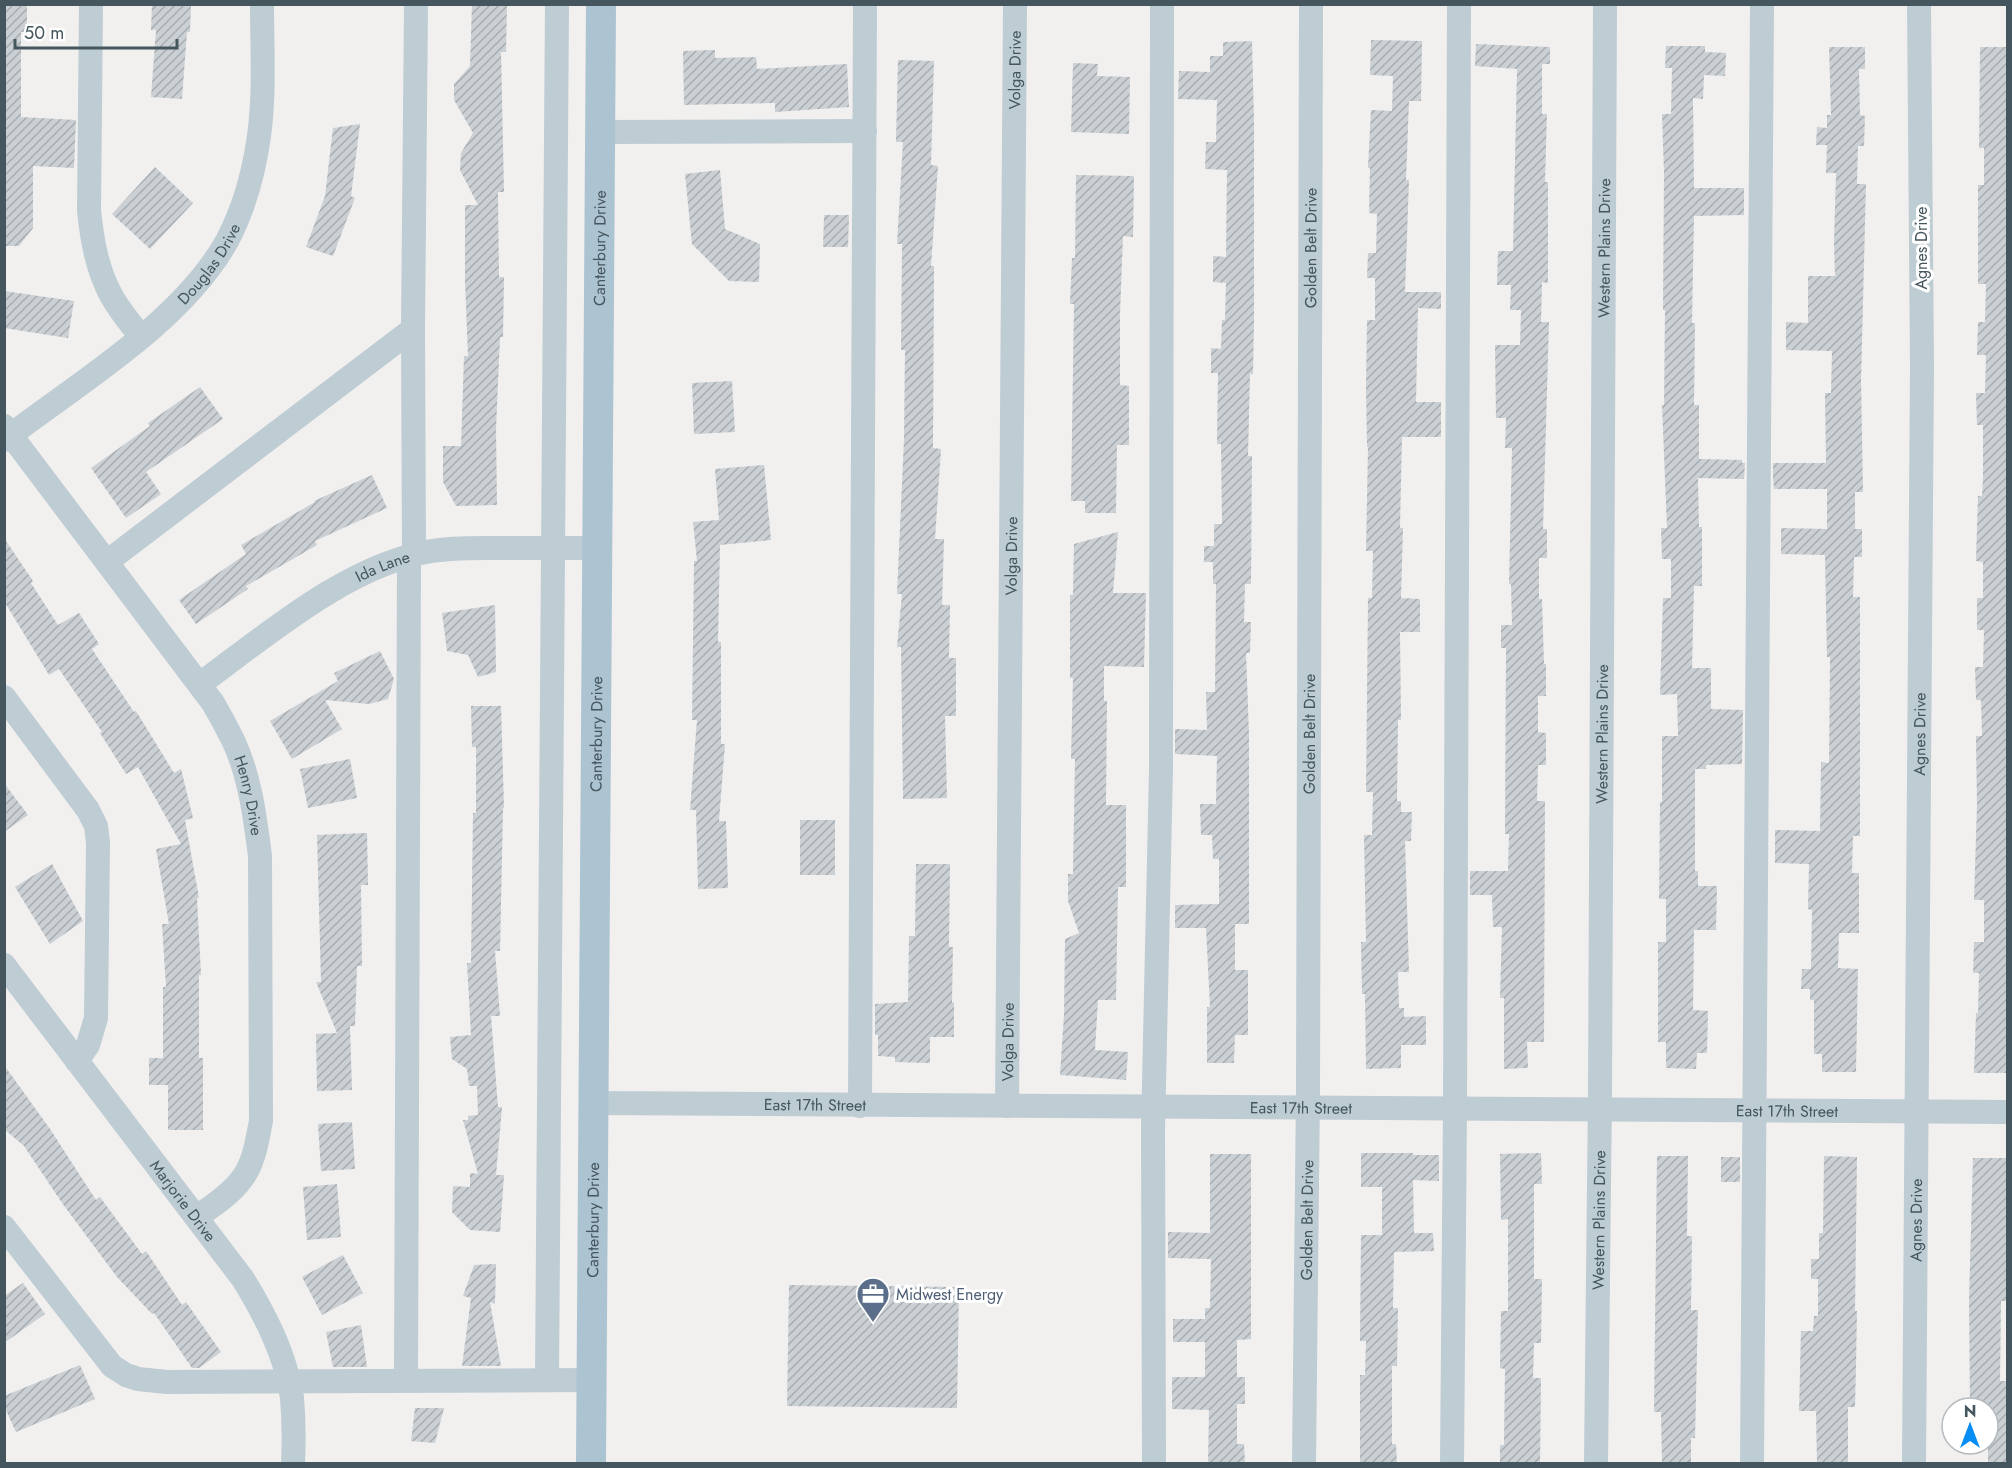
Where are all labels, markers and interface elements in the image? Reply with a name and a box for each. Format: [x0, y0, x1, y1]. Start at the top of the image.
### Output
scale bar [15, 12, 177, 50]
text: 50 m [24, 20, 64, 46]
street label: Volga Drive [1003, 30, 1026, 110]
street label: Western Plains Drive [1592, 178, 1616, 318]
street label: Golden Belt Drive [1299, 188, 1322, 308]
street label: Canterbury Drive [587, 190, 611, 306]
street label: Agnes Drive [1910, 206, 1933, 290]
street label: Douglas Drive [172, 219, 246, 310]
street label: Volga Drive [999, 516, 1023, 596]
street label: Ida Lane [351, 545, 412, 587]
street label: Western Plains Drive [1590, 664, 1613, 804]
street label: Golden Belt Drive [1297, 674, 1321, 794]
street label: Canterbury Drive [584, 676, 608, 792]
street label: Agnes Drive [1908, 692, 1931, 776]
street label: Henry Drive [229, 752, 269, 837]
street label: Volga Drive [996, 1002, 1019, 1082]
street label: East 17th Street [764, 1093, 866, 1116]
street label: East 17th Street [1250, 1096, 1352, 1119]
street label: East 17th Street [1736, 1099, 1838, 1122]
street label: Western Plains Drive [1586, 1150, 1611, 1290]
street label: Marjorie Drive [145, 1155, 222, 1246]
street label: Golden Belt Drive [1294, 1160, 1319, 1280]
street label: Canterbury Drive [581, 1162, 605, 1278]
street label: Agnes Drive [1904, 1178, 1928, 1262]
office icon: Midwest Energy [855, 1276, 891, 1323]
place label: Midwest Energy [896, 1283, 1004, 1306]
north arrow [1940, 1396, 2000, 1456]
text: N [1964, 1400, 1976, 1423]

